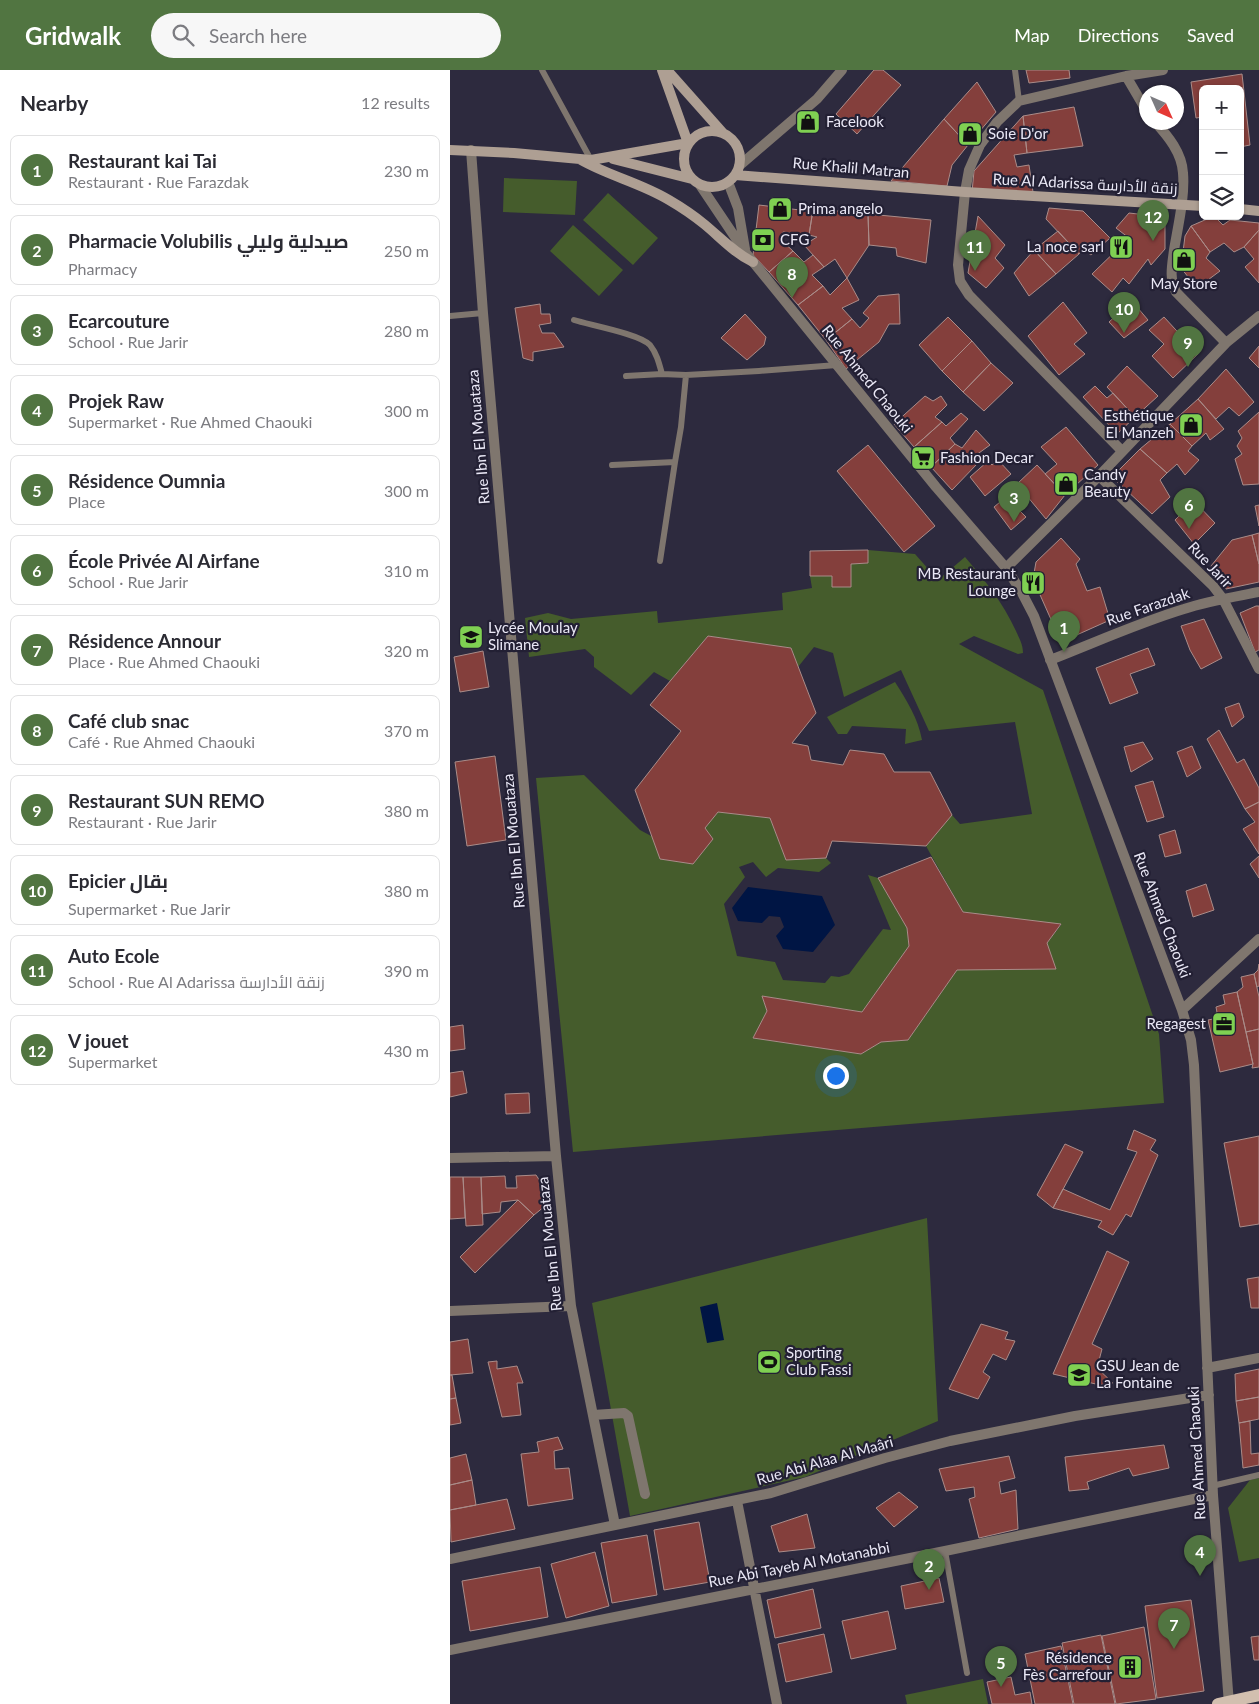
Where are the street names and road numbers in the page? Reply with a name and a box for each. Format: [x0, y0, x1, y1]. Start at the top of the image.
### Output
street label: Rue Khalil Matran [792, 153, 910, 181]
street label: Rue Al Adarissa زنقة الأدارسة [992, 169, 1178, 198]
street label: Rue Ahmed Chaouki [819, 321, 917, 436]
street label: Rue Ibn El Mouataza [463, 369, 493, 505]
street label: Rue Jarir [1185, 537, 1237, 592]
street label: Rue Farazdak [1104, 583, 1192, 629]
street label: Rue Ibn El Mouataza [498, 773, 528, 909]
street label: Rue Ahmed Chaouki [1131, 849, 1195, 980]
street label: Rue Ibn El Mouataza [533, 1176, 565, 1312]
street label: Rue Ahmed Chaouki [1184, 1386, 1208, 1520]
street label: Rue Abi Alaa Al Maâri [754, 1432, 895, 1488]
street label: Rue Abi Tayeb Al Motanabbi [707, 1538, 891, 1590]

